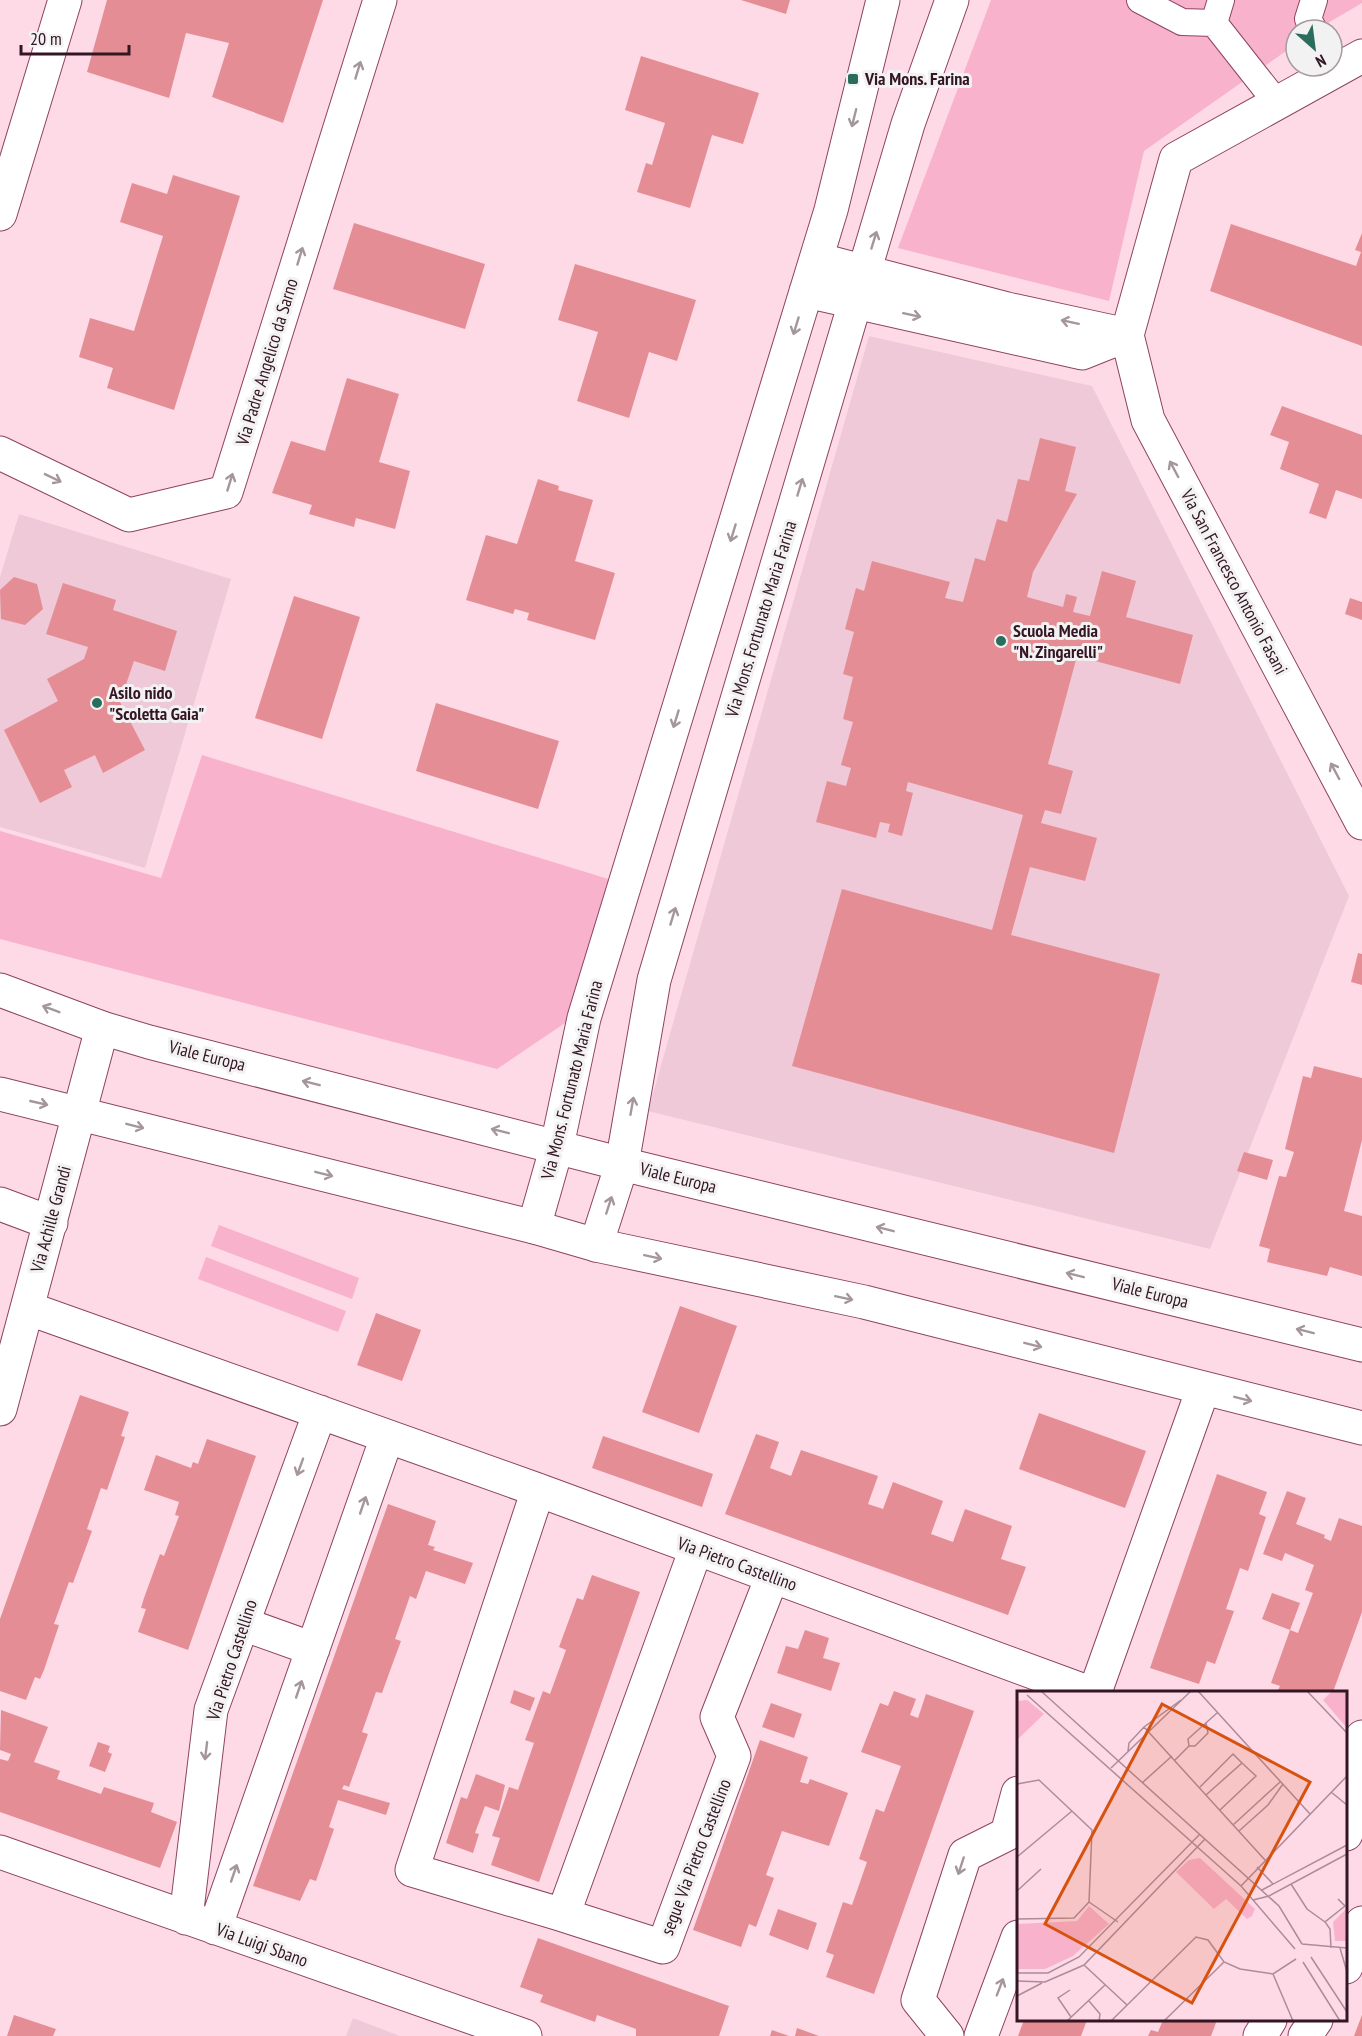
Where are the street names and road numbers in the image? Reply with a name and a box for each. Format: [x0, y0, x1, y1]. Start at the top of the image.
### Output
street label: Via Padre Angelico da Sarno [230, 275, 303, 449]
street label: Via San Francesco Antonio Fasani [1175, 484, 1293, 678]
street label: Via Mons. Fortunato Maria Farina [719, 518, 801, 721]
street label: Via Mons. Fortunato Maria Farina [535, 978, 607, 1183]
street label: Viale Europa [165, 1035, 248, 1076]
street label: Viale Europa [636, 1157, 719, 1198]
street label: Via Achille Grandi [25, 1163, 76, 1276]
street label: Viale Europa [1108, 1272, 1191, 1313]
street label: Via Pietro Castellino [673, 1531, 800, 1596]
street label: Via Pietro Castellino [201, 1596, 262, 1724]
street label: segue Via Pietro Castellino [655, 1775, 736, 1938]
street label: Via Luigi Sbano [212, 1917, 311, 1972]

